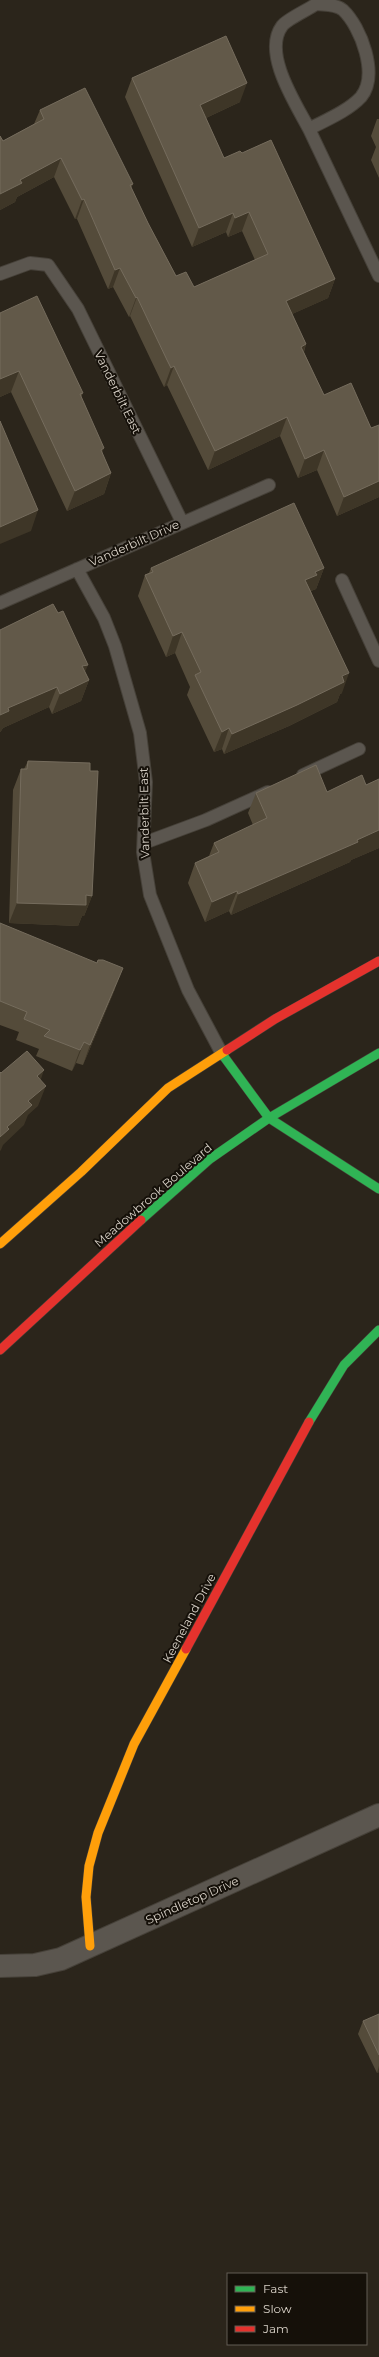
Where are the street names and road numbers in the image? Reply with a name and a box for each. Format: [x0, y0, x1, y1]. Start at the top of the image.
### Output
street label: Vanderbilt East [91, 348, 145, 436]
street label: Vanderbilt Drive [87, 516, 181, 570]
street label: Vanderbilt East [136, 767, 152, 859]
street label: Meadowbrook Boulevard [91, 1140, 215, 1250]
street label: Keeneland Drive [159, 1571, 219, 1665]
street label: Spindletop Drive [143, 1873, 241, 1927]

